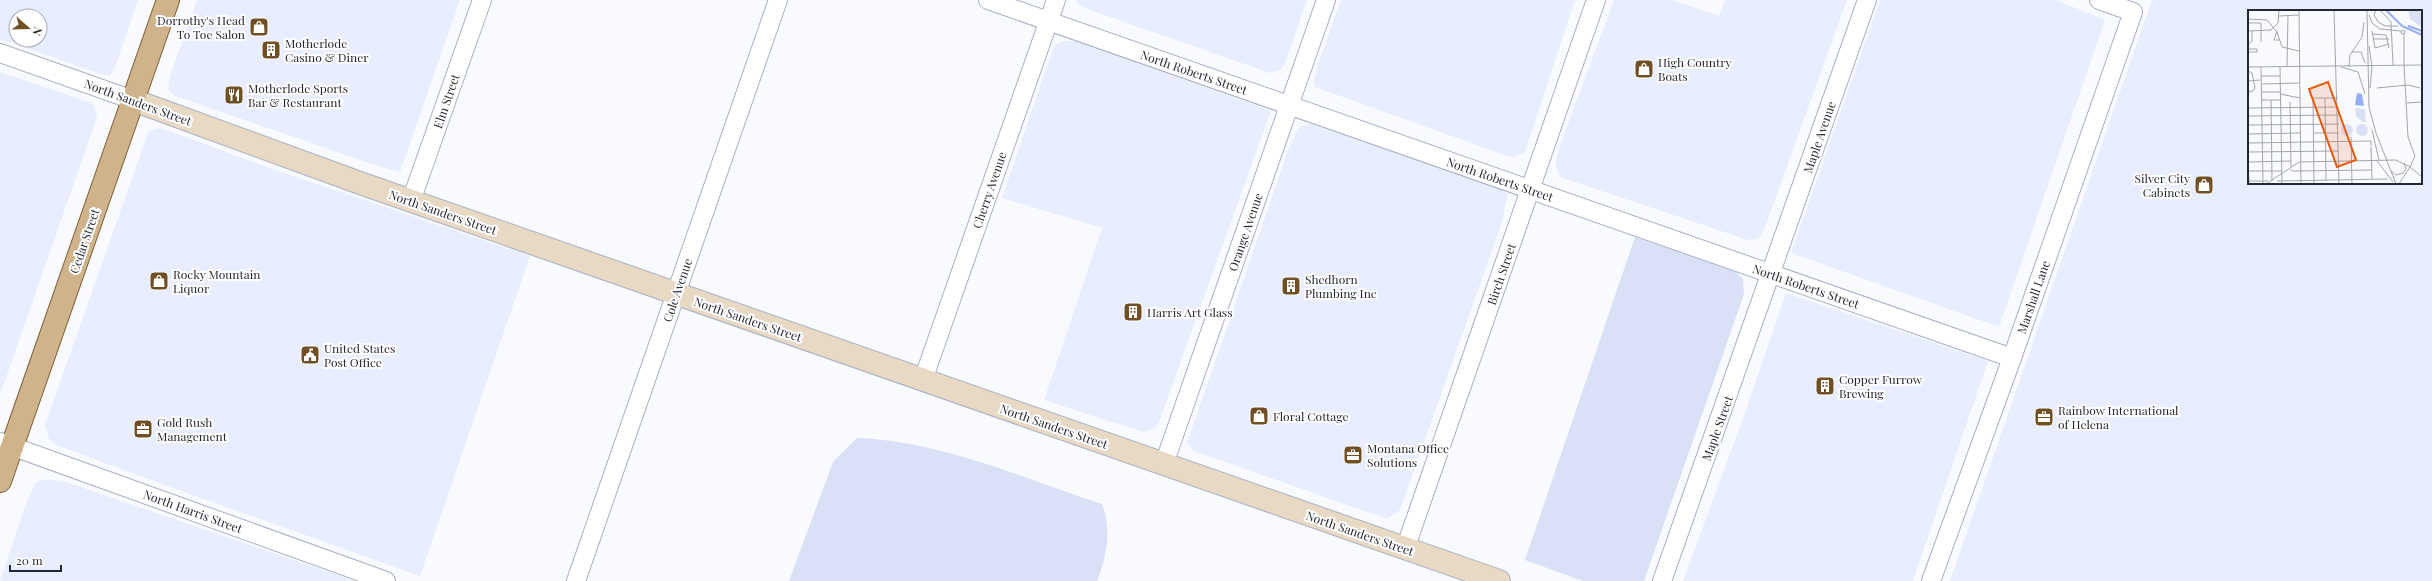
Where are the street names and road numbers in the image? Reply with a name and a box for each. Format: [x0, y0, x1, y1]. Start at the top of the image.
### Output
street label: North Roberts Street [1139, 46, 1250, 98]
street label: Elm Street [429, 71, 463, 130]
street label: North Sanders Street [82, 75, 195, 129]
street label: Maple Avenue [1799, 99, 1839, 175]
street label: Cherry Avenue [968, 150, 1010, 230]
street label: North Roberts Street [1445, 153, 1556, 205]
street label: North Sanders Street [387, 186, 500, 238]
street label: Orange Avenue [1224, 191, 1266, 273]
street label: Cedar Street [65, 206, 103, 276]
street label: Birch Street [1483, 240, 1519, 307]
street label: Cole Avenue [659, 256, 695, 324]
street label: Marshall Lane [2013, 258, 2053, 336]
street label: North Roberts Street [1751, 260, 1862, 312]
street label: North Sanders Street [692, 293, 805, 345]
street label: Maple Street [1698, 393, 1736, 463]
street label: North Sanders Street [998, 400, 1111, 452]
street label: North Harris Street [141, 486, 245, 537]
street label: North Sanders Street [1304, 507, 1417, 559]

